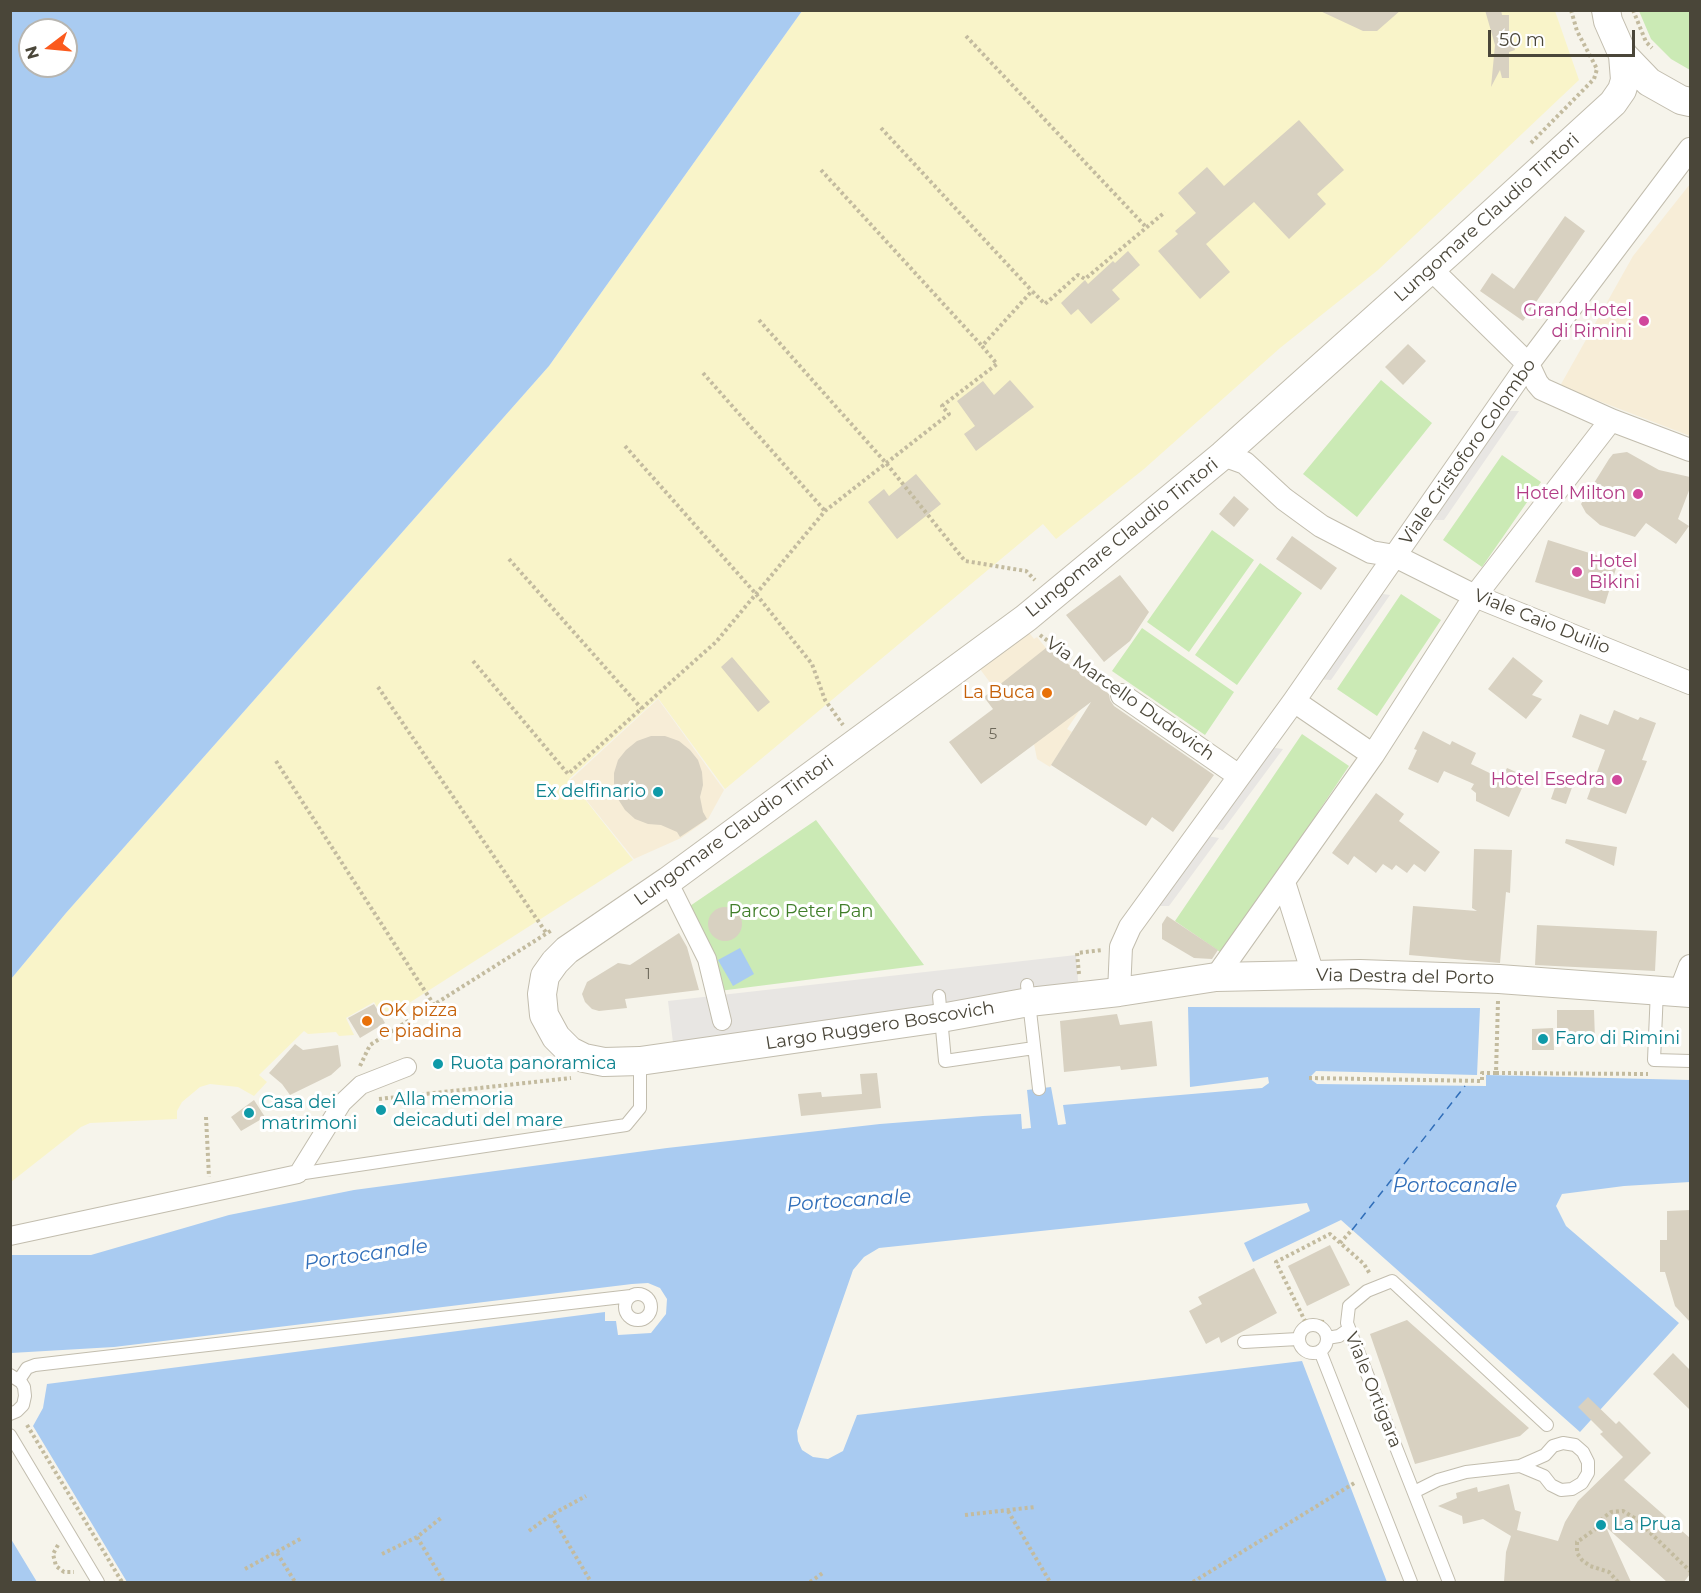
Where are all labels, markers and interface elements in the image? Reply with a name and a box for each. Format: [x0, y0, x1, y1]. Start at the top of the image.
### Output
north arrow [18, 18, 78, 78]
scale bar [1491, 18, 1638, 56]
text: 50 m [1499, 29, 1545, 51]
text: N [21, 44, 43, 61]
street label: Lungomare Claudio Tintori [1390, 129, 1584, 307]
place label: Grand Hotel di Rimini [1523, 300, 1632, 342]
marker: Grand Hotel di Rimini [1637, 314, 1651, 328]
street label: Viale Cristoforo Colombo [1395, 355, 1541, 549]
street label: Lungomare Claudio Tintori [1021, 454, 1223, 622]
place label: Hotel Milton [1516, 483, 1626, 505]
marker: Hotel Milton [1631, 487, 1645, 501]
place label: Hotel Bikini [1589, 551, 1640, 594]
marker: Hotel Bikini [1570, 565, 1584, 579]
street label: Viale Caio Duilio [1471, 585, 1613, 659]
street label: Via Marcello Dudovich [1042, 633, 1218, 765]
place label: La Buca [963, 682, 1035, 704]
marker: La Buca [1040, 686, 1054, 700]
house number: 5 [989, 726, 997, 744]
street label: Lungomare Claudio Tintori [630, 751, 838, 911]
place label: Hotel Esedra [1491, 769, 1605, 791]
marker: Hotel Esedra [1610, 773, 1624, 787]
place label: Ex delfinario [535, 781, 646, 803]
marker: Ex delfinario [651, 785, 665, 799]
park label: Parco Peter Pan [728, 901, 874, 923]
street label: Via Destra del Porto [1316, 965, 1494, 989]
house number: 1 [645, 966, 651, 984]
street label: Largo Ruggero Boscovich [764, 997, 996, 1055]
place label: OK pizza e piadina [379, 1000, 462, 1042]
marker: OK pizza e piadina [360, 1014, 374, 1028]
place label: Faro di Rimini [1555, 1028, 1680, 1050]
marker: Faro di Rimini [1536, 1032, 1550, 1046]
place label: Ruota panoramica [450, 1053, 617, 1075]
marker: Ruota panoramica [431, 1057, 445, 1071]
place label: Alla memoria deicaduti del mare [393, 1089, 563, 1132]
place label: Casa dei matrimoni [261, 1092, 357, 1134]
marker: Alla memoria deicaduti del mare [374, 1103, 388, 1117]
marker: Casa dei matrimoni [242, 1106, 256, 1120]
water label: Portocanale [1393, 1174, 1517, 1198]
water label: Portocanale [786, 1185, 912, 1217]
water label: Portocanale [303, 1234, 429, 1276]
street label: Viale Ortigara [1340, 1329, 1406, 1451]
place label: La Prua [1613, 1514, 1681, 1536]
marker: La Prua [1594, 1518, 1608, 1532]

